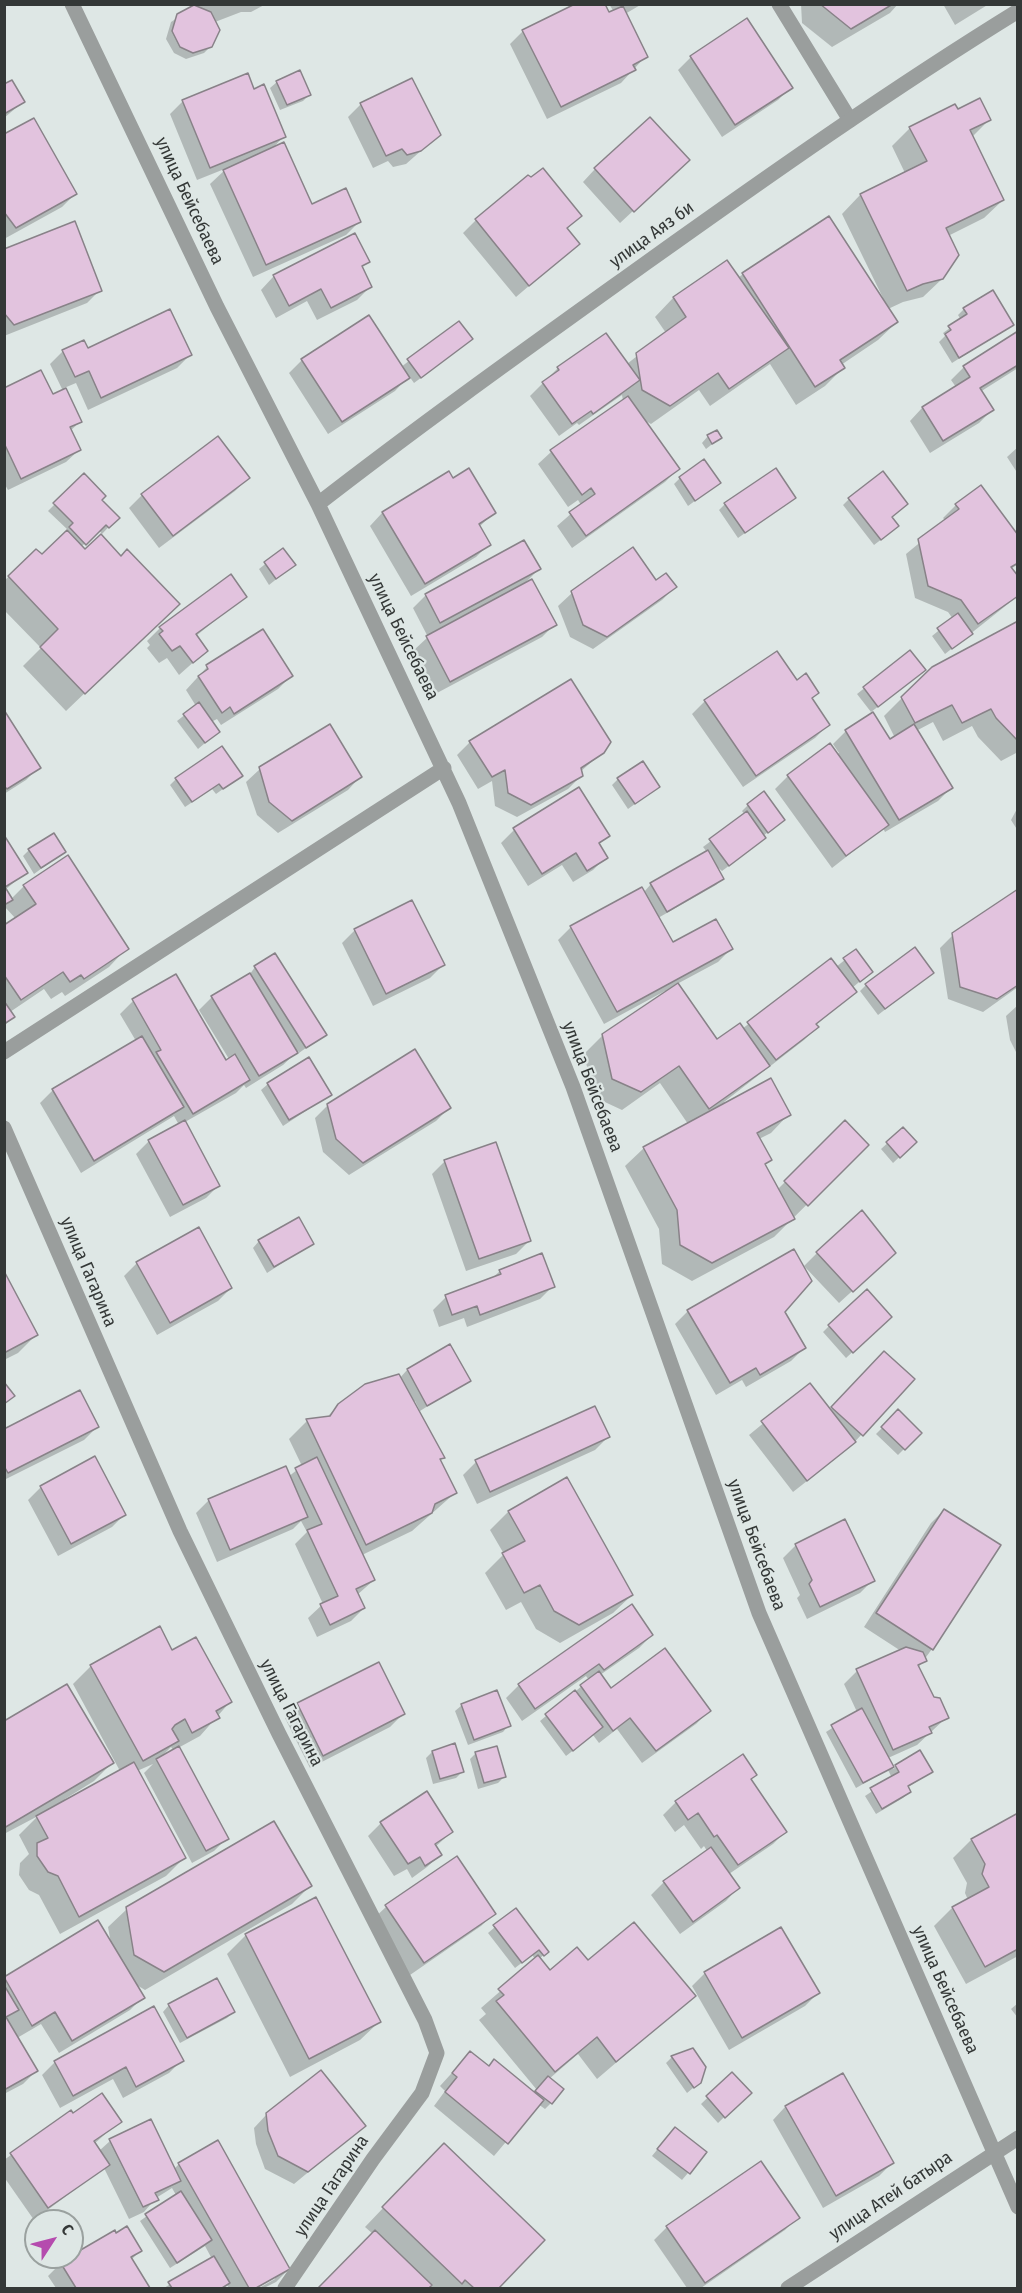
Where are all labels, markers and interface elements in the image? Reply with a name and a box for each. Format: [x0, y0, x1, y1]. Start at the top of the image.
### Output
street label: улица Бейсебаева [150, 134, 228, 268]
street label: улица Аяз би [606, 197, 698, 273]
street label: улица Бейсебаева [363, 570, 443, 704]
street label: улица Бейсебаева [557, 1019, 627, 1155]
street label: улица Гагарина [55, 1214, 121, 1330]
street label: улица Бейсебаева [722, 1476, 790, 1614]
street label: улица Гагарина [255, 1656, 327, 1770]
street label: улица Бейсебаева [907, 1922, 983, 2058]
street label: улица Гагарина [290, 2131, 374, 2241]
street label: улица Атей батыра [826, 2147, 956, 2245]
north arrow [24, 2209, 84, 2269]
text: С [57, 2220, 77, 2238]

